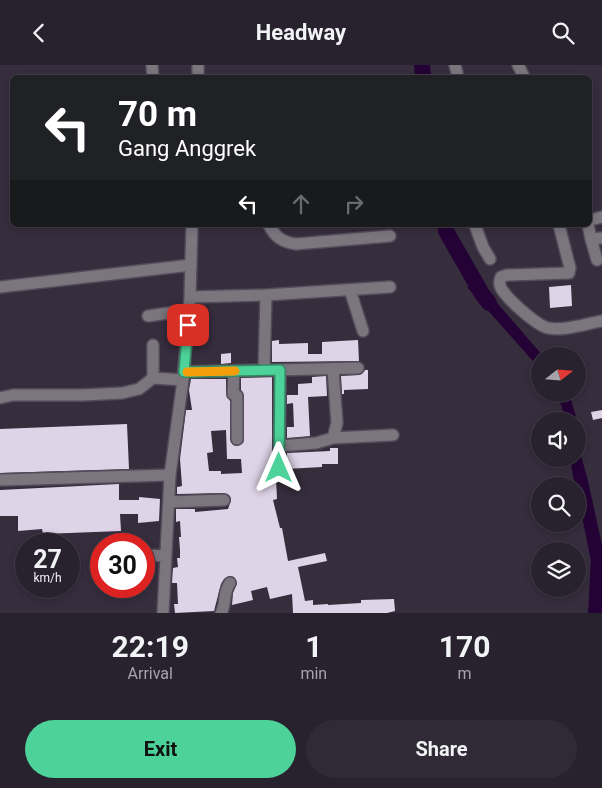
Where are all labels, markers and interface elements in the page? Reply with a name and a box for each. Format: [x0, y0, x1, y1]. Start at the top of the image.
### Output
icon: back [25, 19, 53, 47]
icon: search [549, 19, 577, 47]
text: Headway [256, 20, 346, 45]
text: 70 m [118, 94, 197, 135]
icon: left [35, 95, 100, 160]
text: Gang Anggrek [118, 136, 256, 161]
icon: left [234, 190, 262, 218]
icon: ahead [287, 190, 315, 218]
icon: right [340, 190, 368, 218]
pin [167, 304, 209, 346]
icon: arrive [174, 311, 202, 339]
north arrow [531, 347, 586, 403]
map controls [531, 347, 586, 597]
button: sound [531, 412, 586, 467]
position arrow [252, 441, 304, 493]
button: search [531, 477, 586, 532]
speed limit sign: 30 [90, 533, 155, 598]
button: layers [531, 542, 586, 597]
text: 27 [33, 545, 62, 574]
text: km/h [33, 571, 62, 585]
text: 22:19 [112, 629, 189, 664]
text: 1 [305, 629, 322, 664]
text: 170 [439, 629, 490, 664]
text: Arrival [128, 664, 173, 683]
text: min [300, 664, 327, 683]
text: m [458, 664, 472, 683]
button: Exit [25, 720, 296, 778]
button: Share [306, 720, 577, 778]

